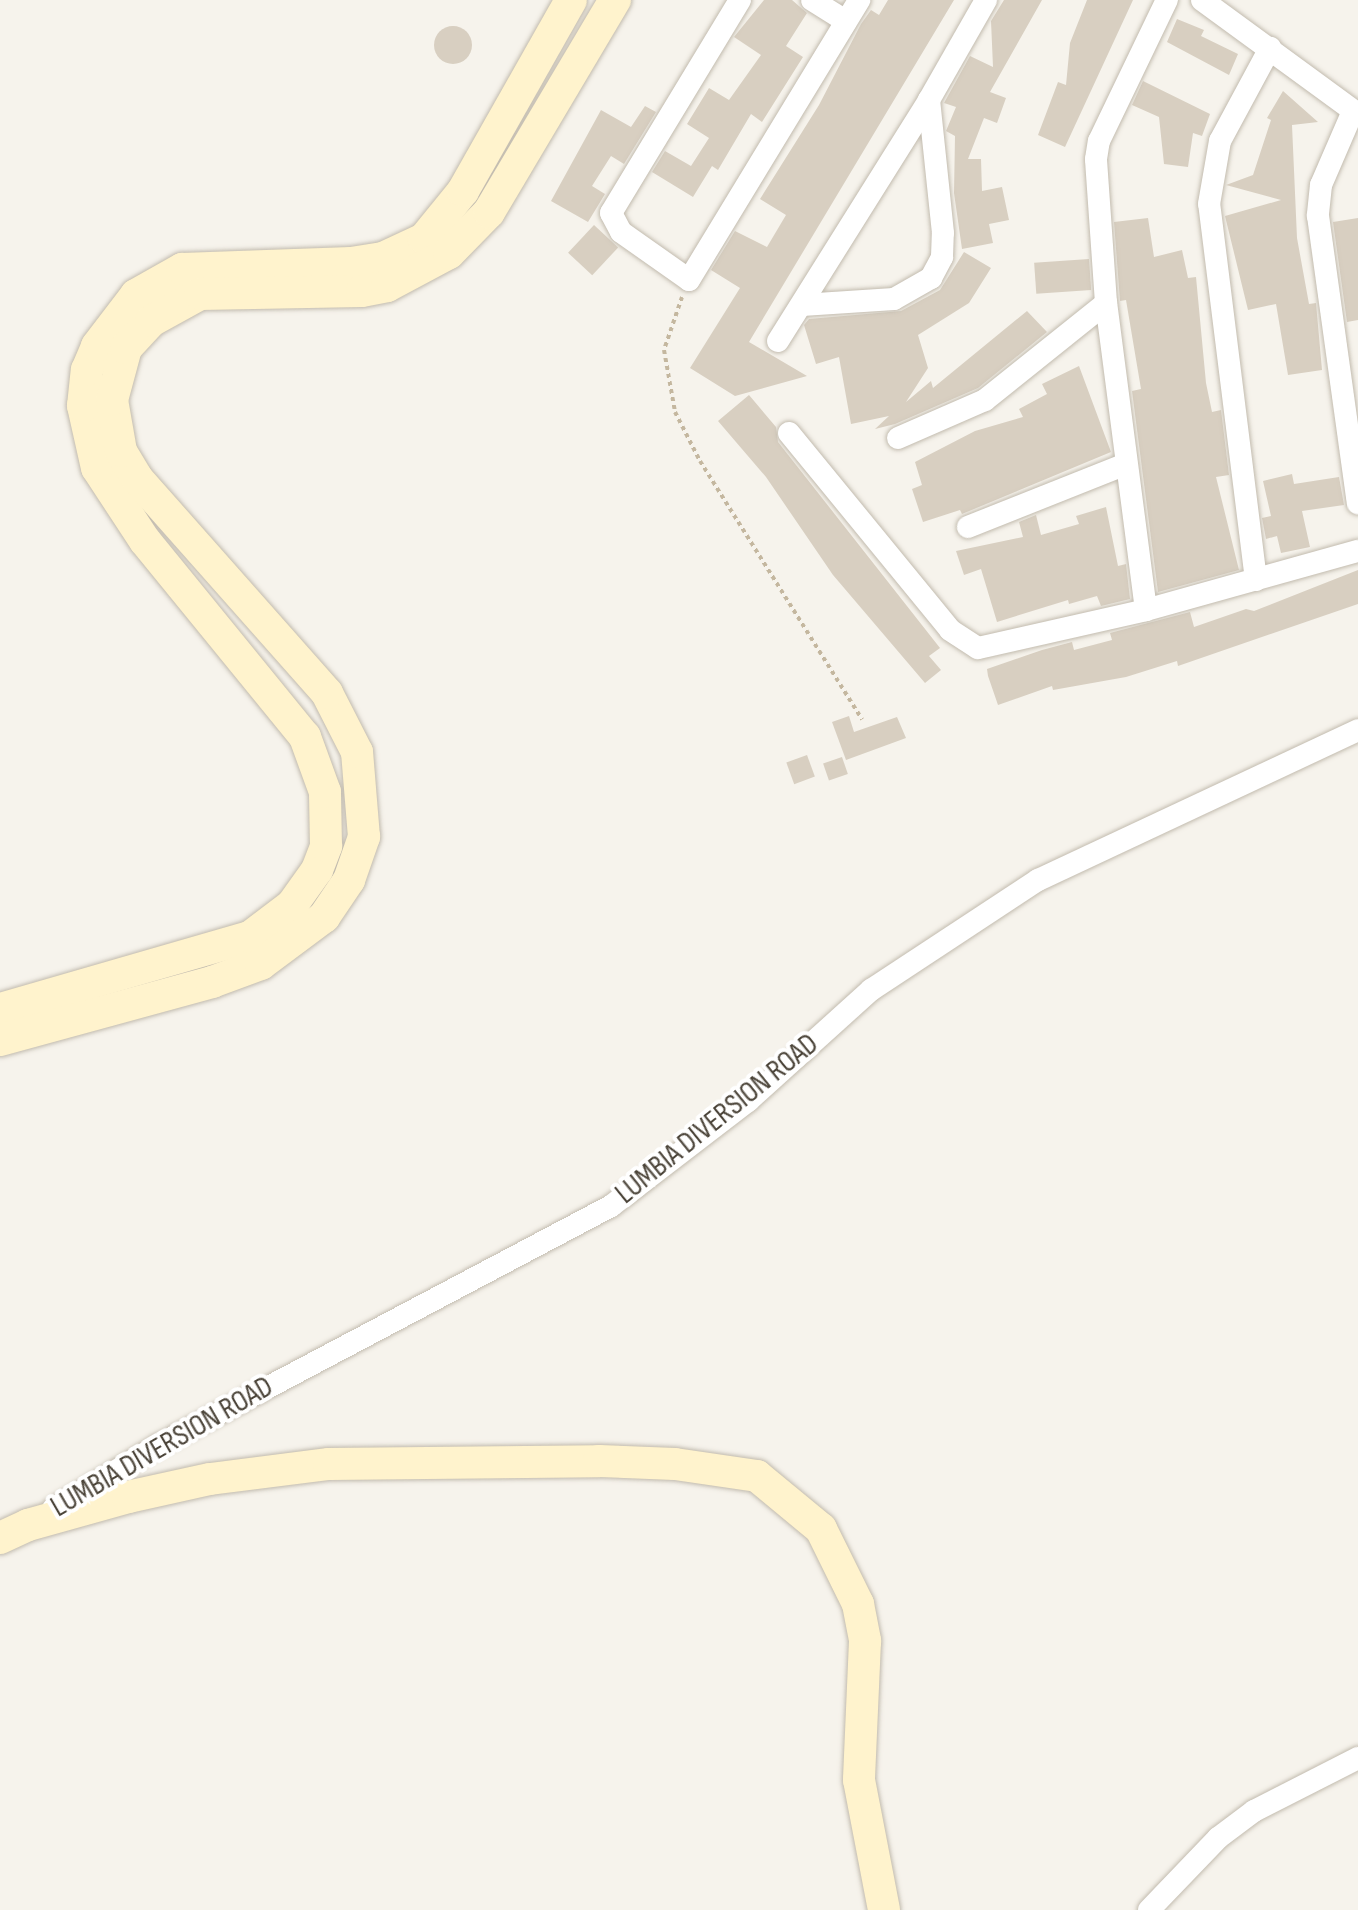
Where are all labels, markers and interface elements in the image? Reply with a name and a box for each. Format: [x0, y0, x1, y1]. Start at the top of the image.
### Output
street label: LUMBIA DIVERSION ROAD [608, 1026, 826, 1212]
street label: LUMBIA DIVERSION ROAD [45, 1369, 279, 1525]

